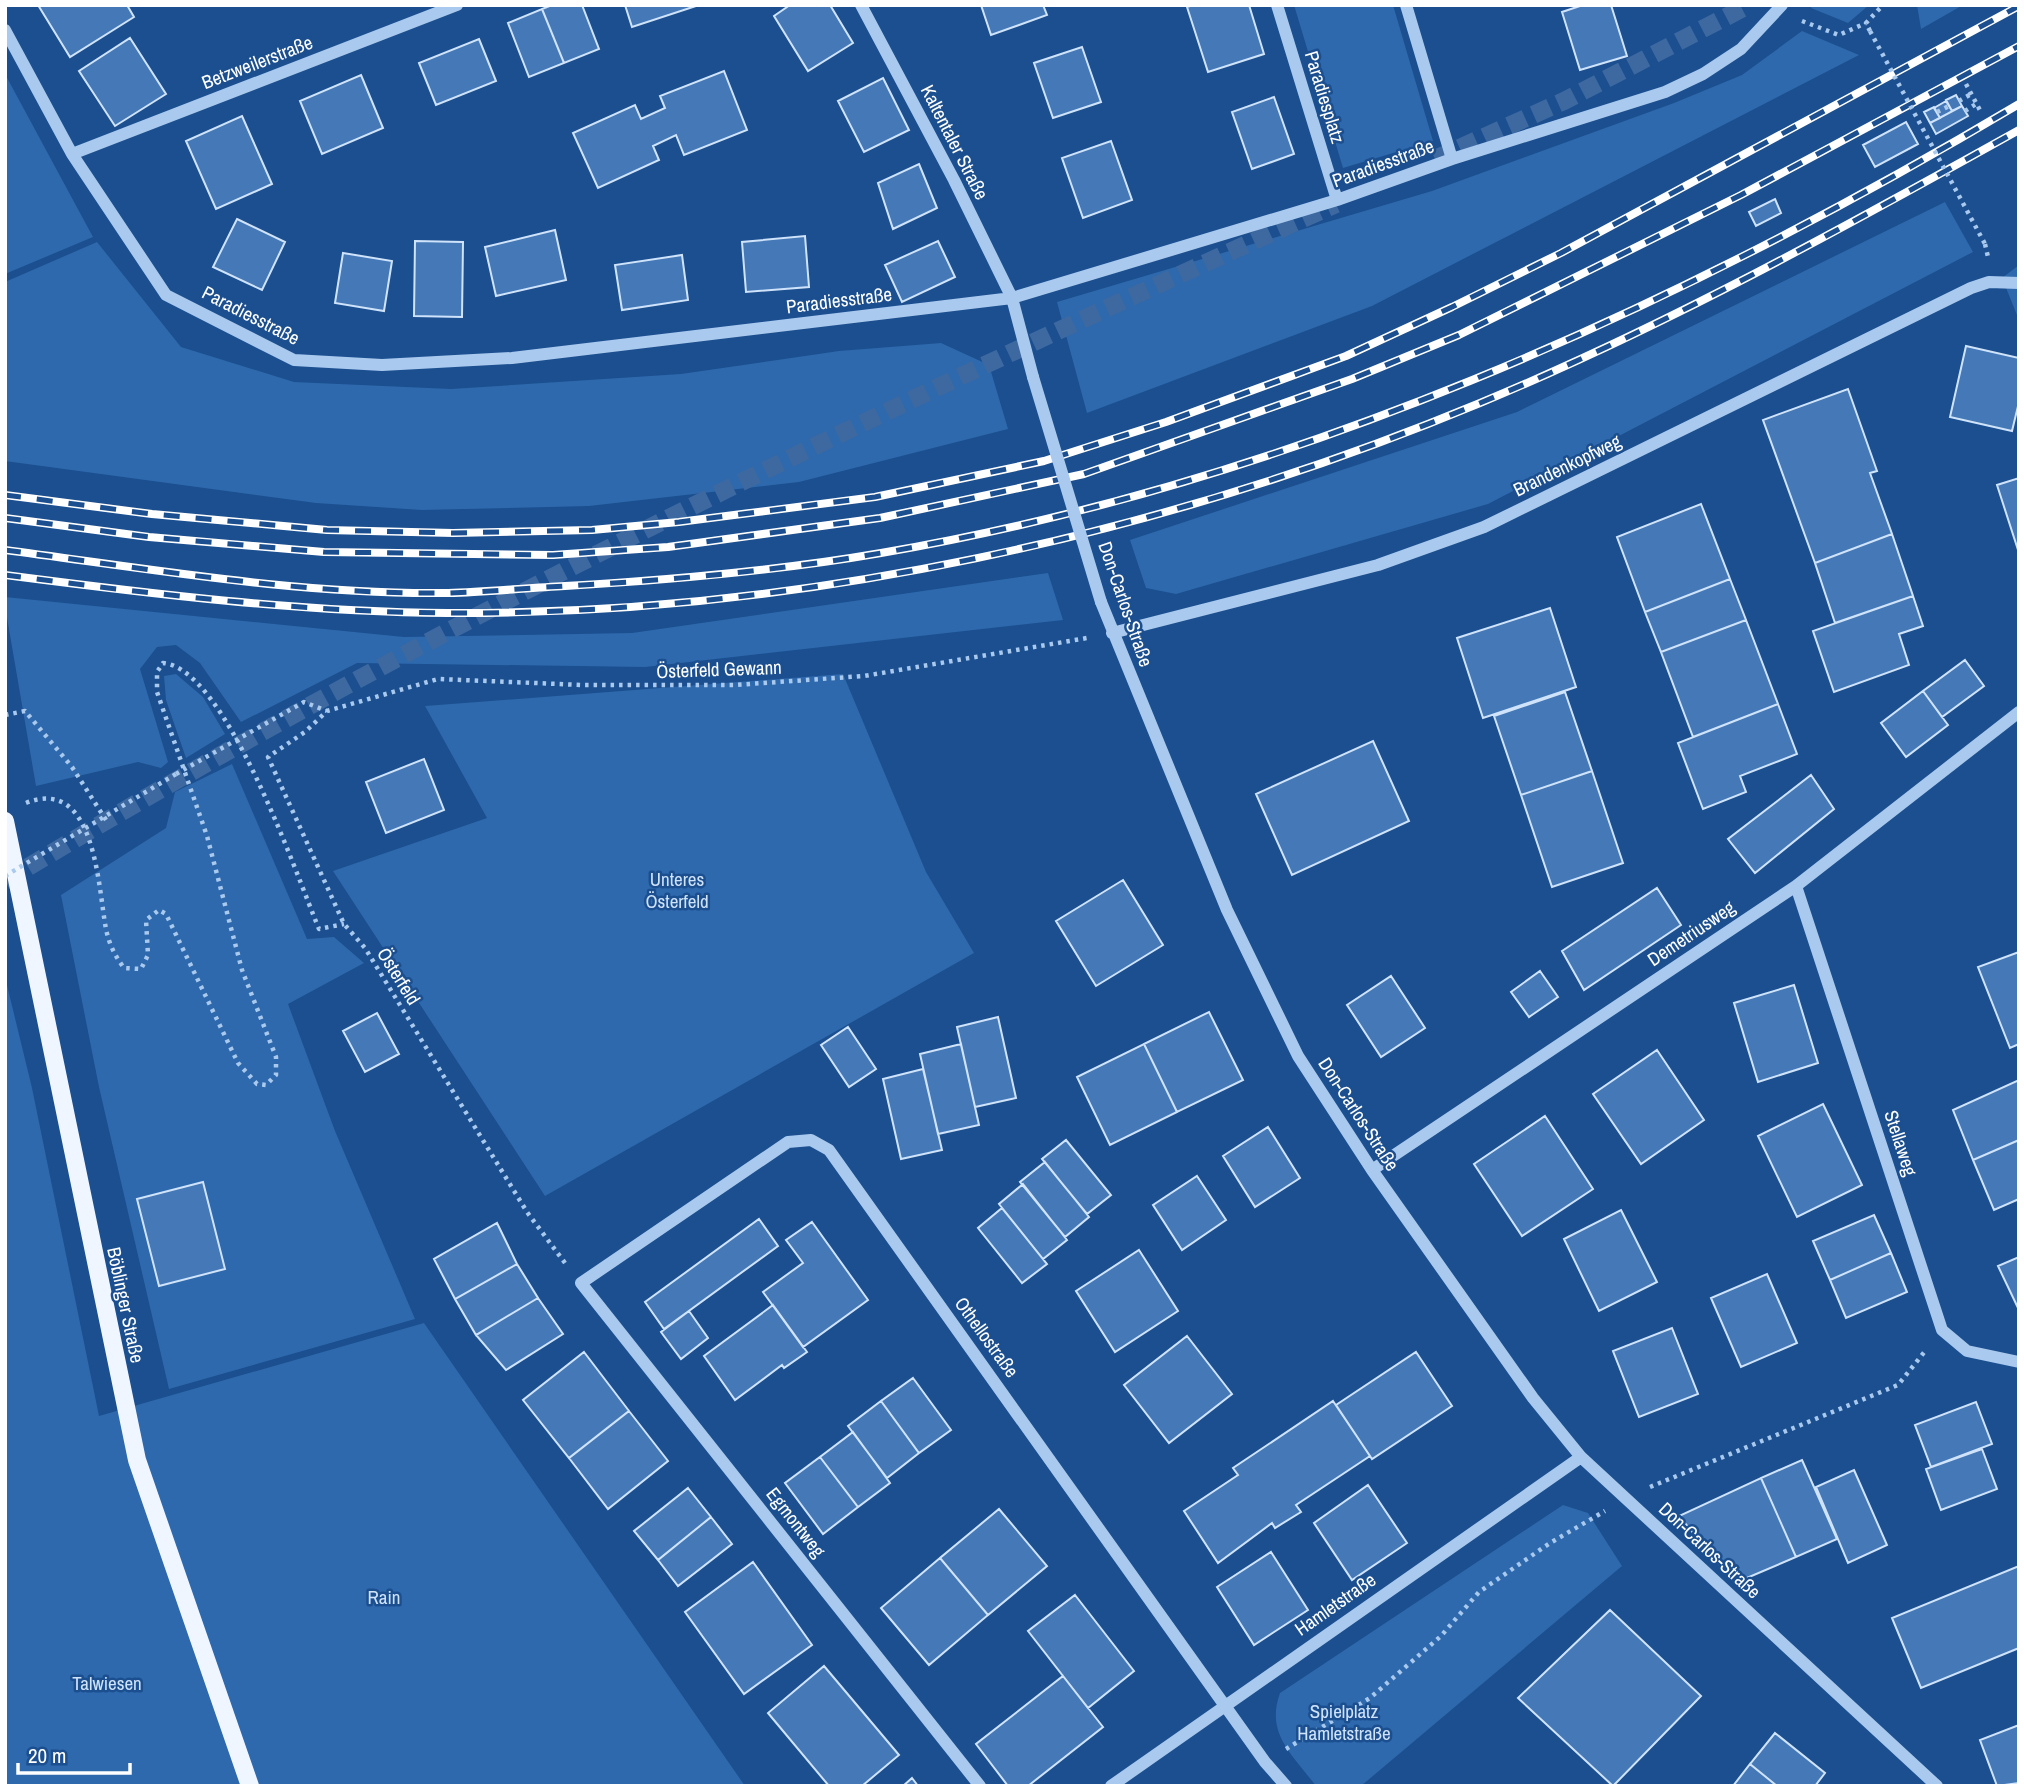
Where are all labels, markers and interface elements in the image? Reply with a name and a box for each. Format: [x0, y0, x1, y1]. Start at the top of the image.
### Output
street label: Betzweilerstraße [198, 29, 316, 95]
street label: Paradiesplatz [1299, 48, 1351, 147]
street label: Kaltentaler Straße [915, 80, 995, 204]
street label: Paradiesstraße [1329, 133, 1437, 193]
street label: Paradiesstraße [198, 279, 304, 351]
street label: Paradiesstraße [785, 281, 893, 319]
street label: Brandenkopfweg [1509, 428, 1626, 502]
street label: Don-Carlos-Straße [1092, 538, 1160, 670]
street label: Österfeld Gewann [656, 654, 782, 684]
park label: Unteres Österfeld [645, 866, 709, 914]
street label: Demetriusweg [1642, 894, 1740, 972]
street label: Österfeld [371, 942, 427, 1010]
street label: Don-Carlos-Straße [1312, 1052, 1406, 1176]
street label: Stellaweg [1878, 1107, 1924, 1179]
street label: Böblinger Straße [101, 1245, 151, 1365]
street label: Othellostraße [949, 1292, 1025, 1382]
street label: Egmontweg [760, 1482, 832, 1563]
street label: Don-Carlos-Straße [1653, 1496, 1767, 1604]
street label: Hamletstraße [1289, 1567, 1381, 1641]
park label: Rain [368, 1584, 400, 1610]
park label: Talwiesen [72, 1670, 142, 1696]
park label: Spielplatz Hamletstraße [1297, 1698, 1391, 1746]
scale bar [18, 1732, 130, 1776]
text: 20 m [28, 1741, 66, 1770]

